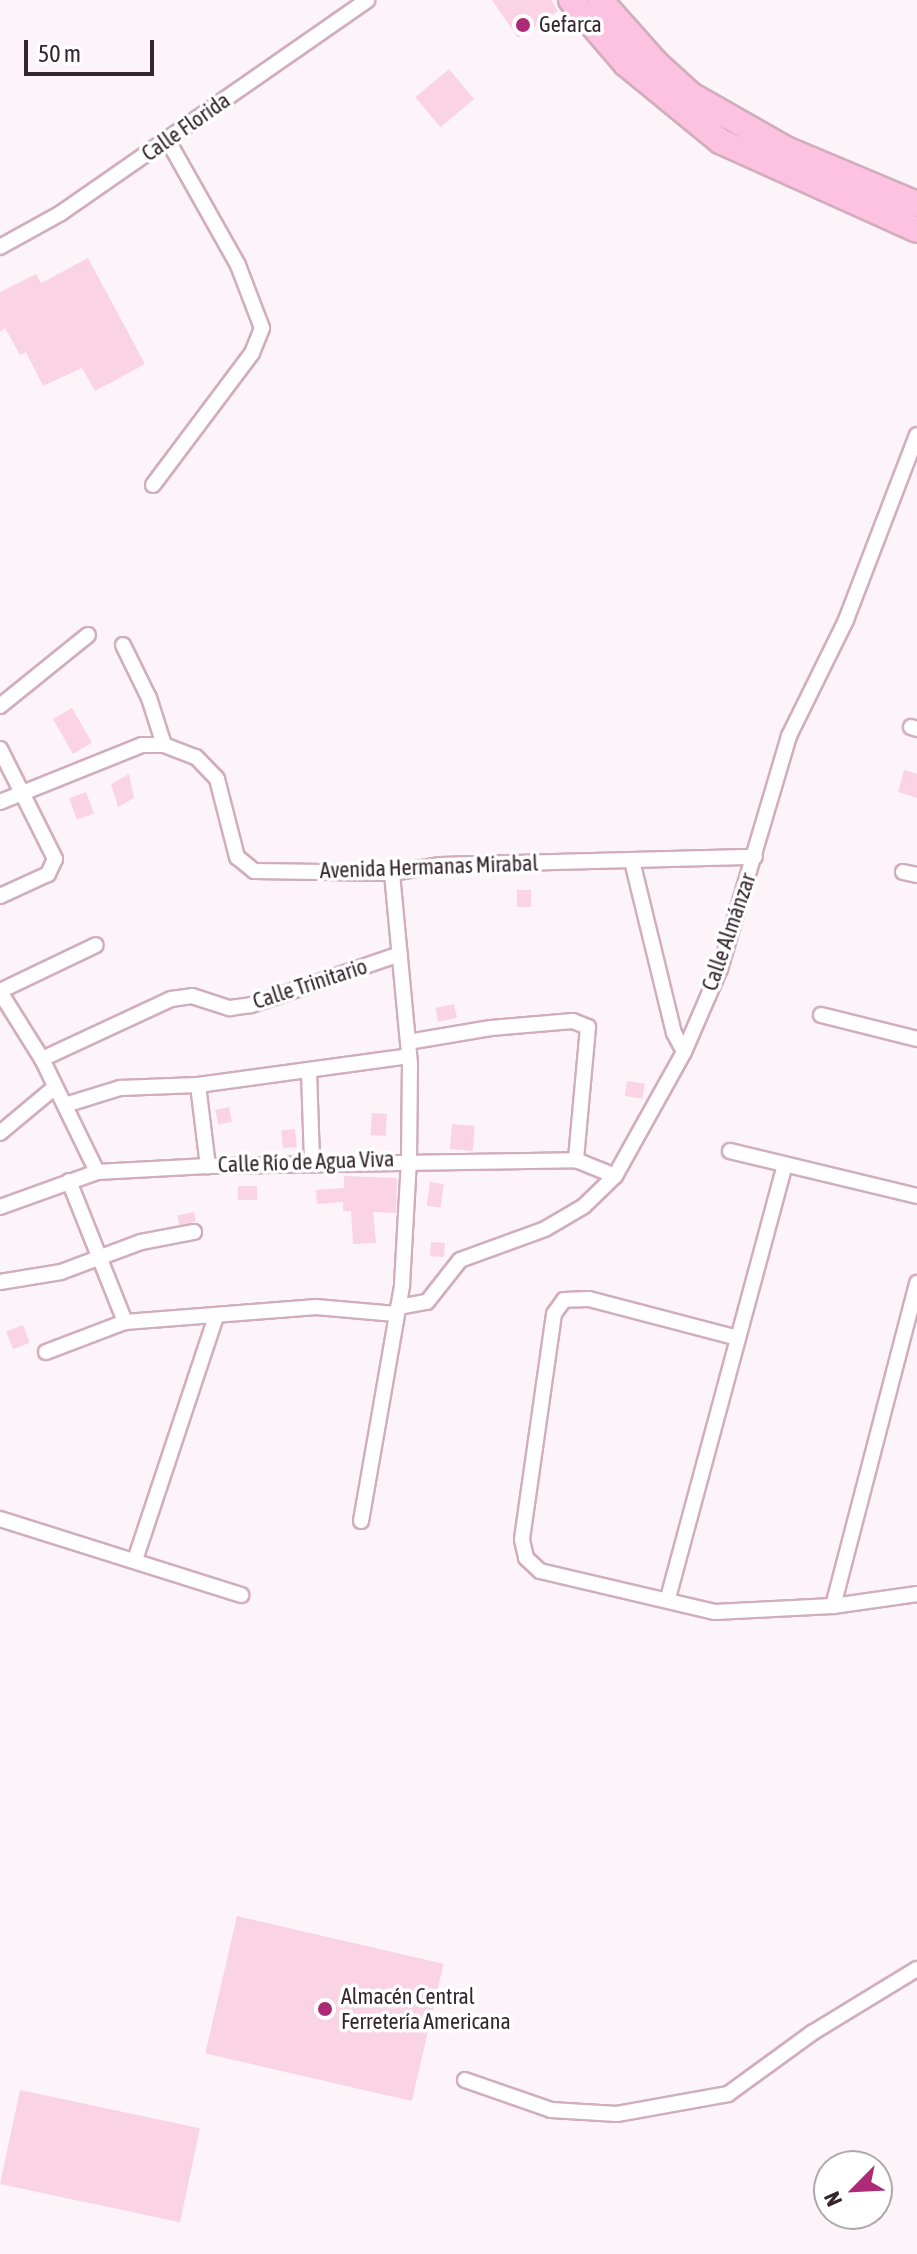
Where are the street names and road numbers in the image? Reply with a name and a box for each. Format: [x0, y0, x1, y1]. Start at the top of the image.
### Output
street label: Calle Florida [137, 87, 235, 167]
street label: Avenida Hermanas Mirabal [319, 850, 539, 884]
street label: Calle Almánzar [697, 870, 761, 994]
street label: Calle Trinitario [250, 953, 370, 1015]
street label: Calle Río de Agua Viva [217, 1146, 395, 1178]

